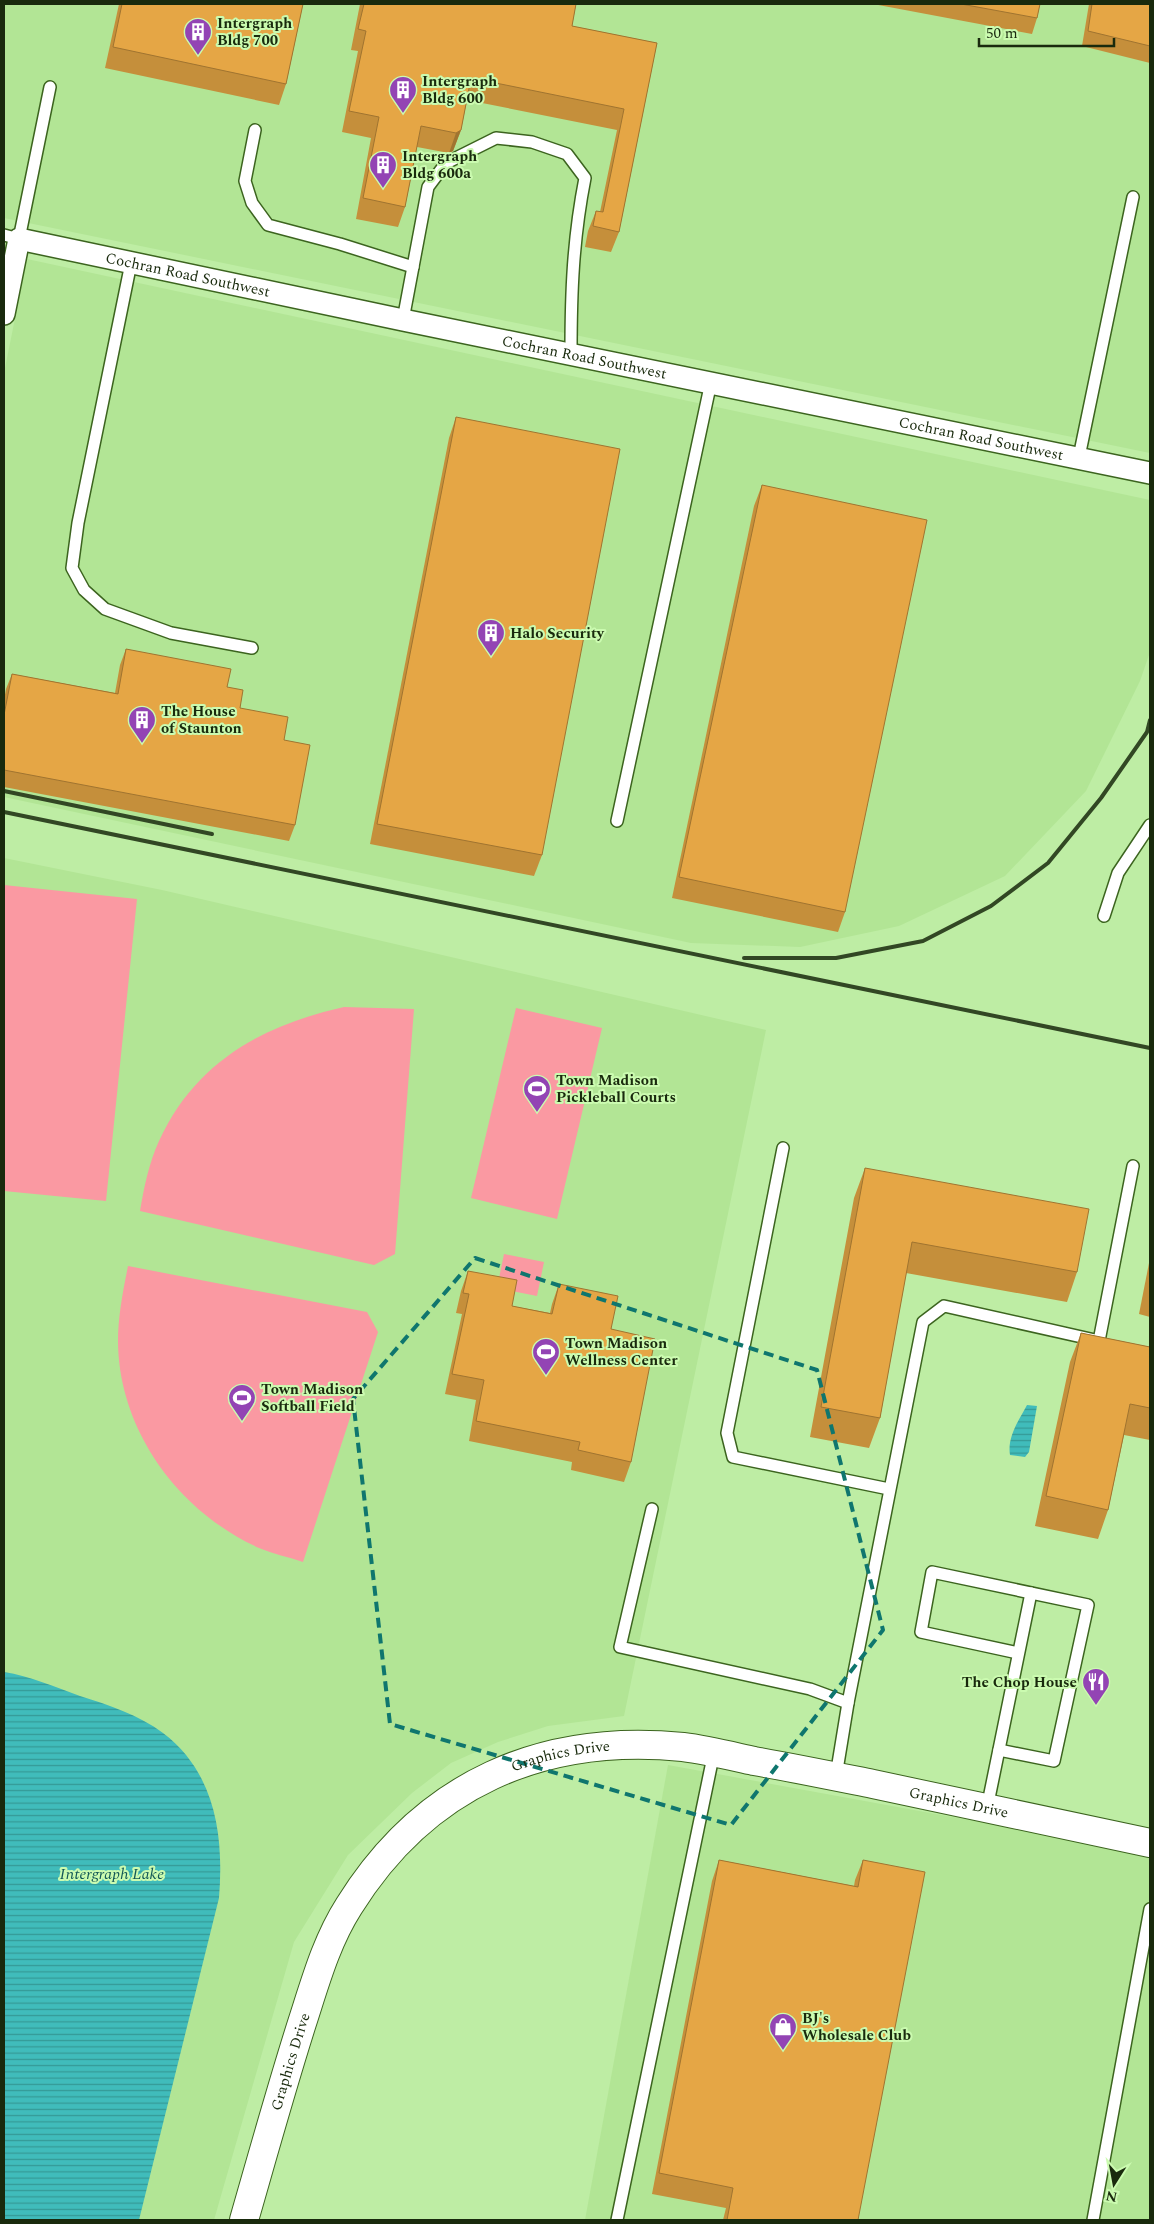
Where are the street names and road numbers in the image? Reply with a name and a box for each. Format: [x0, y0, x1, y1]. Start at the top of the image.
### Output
street label: Cochran Road Southwest [103, 246, 272, 303]
street label: Cochran Road Southwest [500, 329, 669, 385]
street label: Cochran Road Southwest [897, 410, 1065, 466]
street label: Graphics Drive [508, 1734, 611, 1778]
street label: Graphics Drive [907, 1781, 1011, 1824]
street label: Graphics Drive [265, 2010, 316, 2113]

